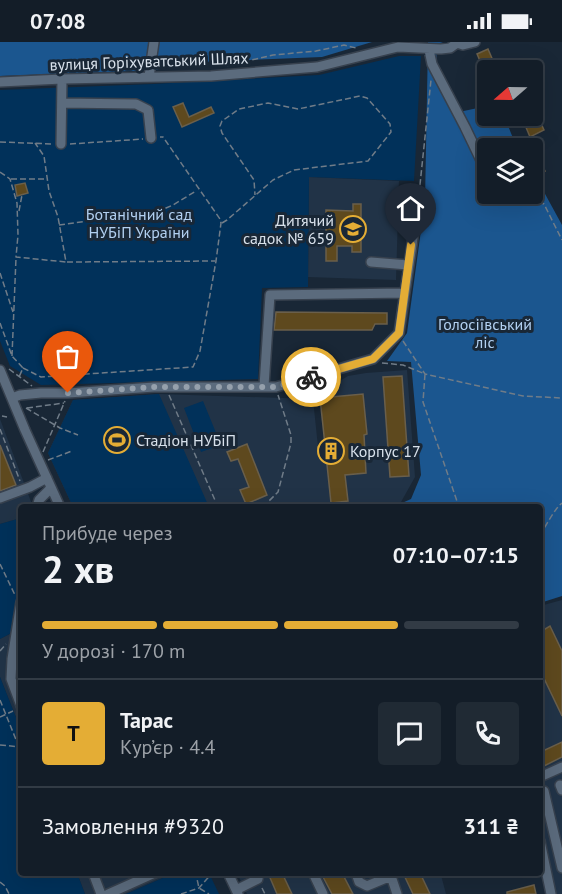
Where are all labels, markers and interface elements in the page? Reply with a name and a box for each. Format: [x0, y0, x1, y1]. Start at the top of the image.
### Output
text: 07:08 [30, 7, 86, 35]
street label: вулиця Горіхуватський Шлях [49, 48, 249, 74]
north arrow [477, 60, 543, 126]
map controls [477, 60, 543, 204]
button: layers [477, 138, 543, 204]
pin [385, 183, 436, 245]
icon: home [394, 192, 427, 225]
park label: Ботанічний сад НУБіП України [86, 204, 193, 242]
place label: Дитячий садок № 659 [243, 210, 334, 248]
school or university icon: Дитячий садок № 659 [338, 214, 368, 244]
park label: Голосіївський ліс [438, 314, 532, 352]
pin [42, 331, 93, 393]
icon: bag [51, 340, 84, 373]
courier [281, 347, 341, 407]
icon: bike [295, 361, 328, 394]
sports icon: Стадіон НУБіП [102, 425, 132, 455]
place label: Стадіон НУБіП [136, 430, 236, 450]
building icon: Корпус 17 [316, 436, 346, 466]
place label: Корпус 17 [350, 441, 421, 461]
text: Прибуде через [42, 520, 173, 546]
text: 07:10–07:15 [393, 541, 519, 569]
text: 2 хв [42, 543, 114, 594]
text: У дорозі · 170 m [42, 638, 185, 664]
button: chat [378, 702, 441, 765]
button: phone [456, 702, 519, 765]
text: Тарас [120, 706, 173, 734]
text: Т [67, 719, 80, 747]
text: Кур’єр · 4.4 [120, 734, 215, 760]
text: Замовлення #9320 [42, 812, 224, 840]
text: 311 ₴ [464, 812, 519, 840]

